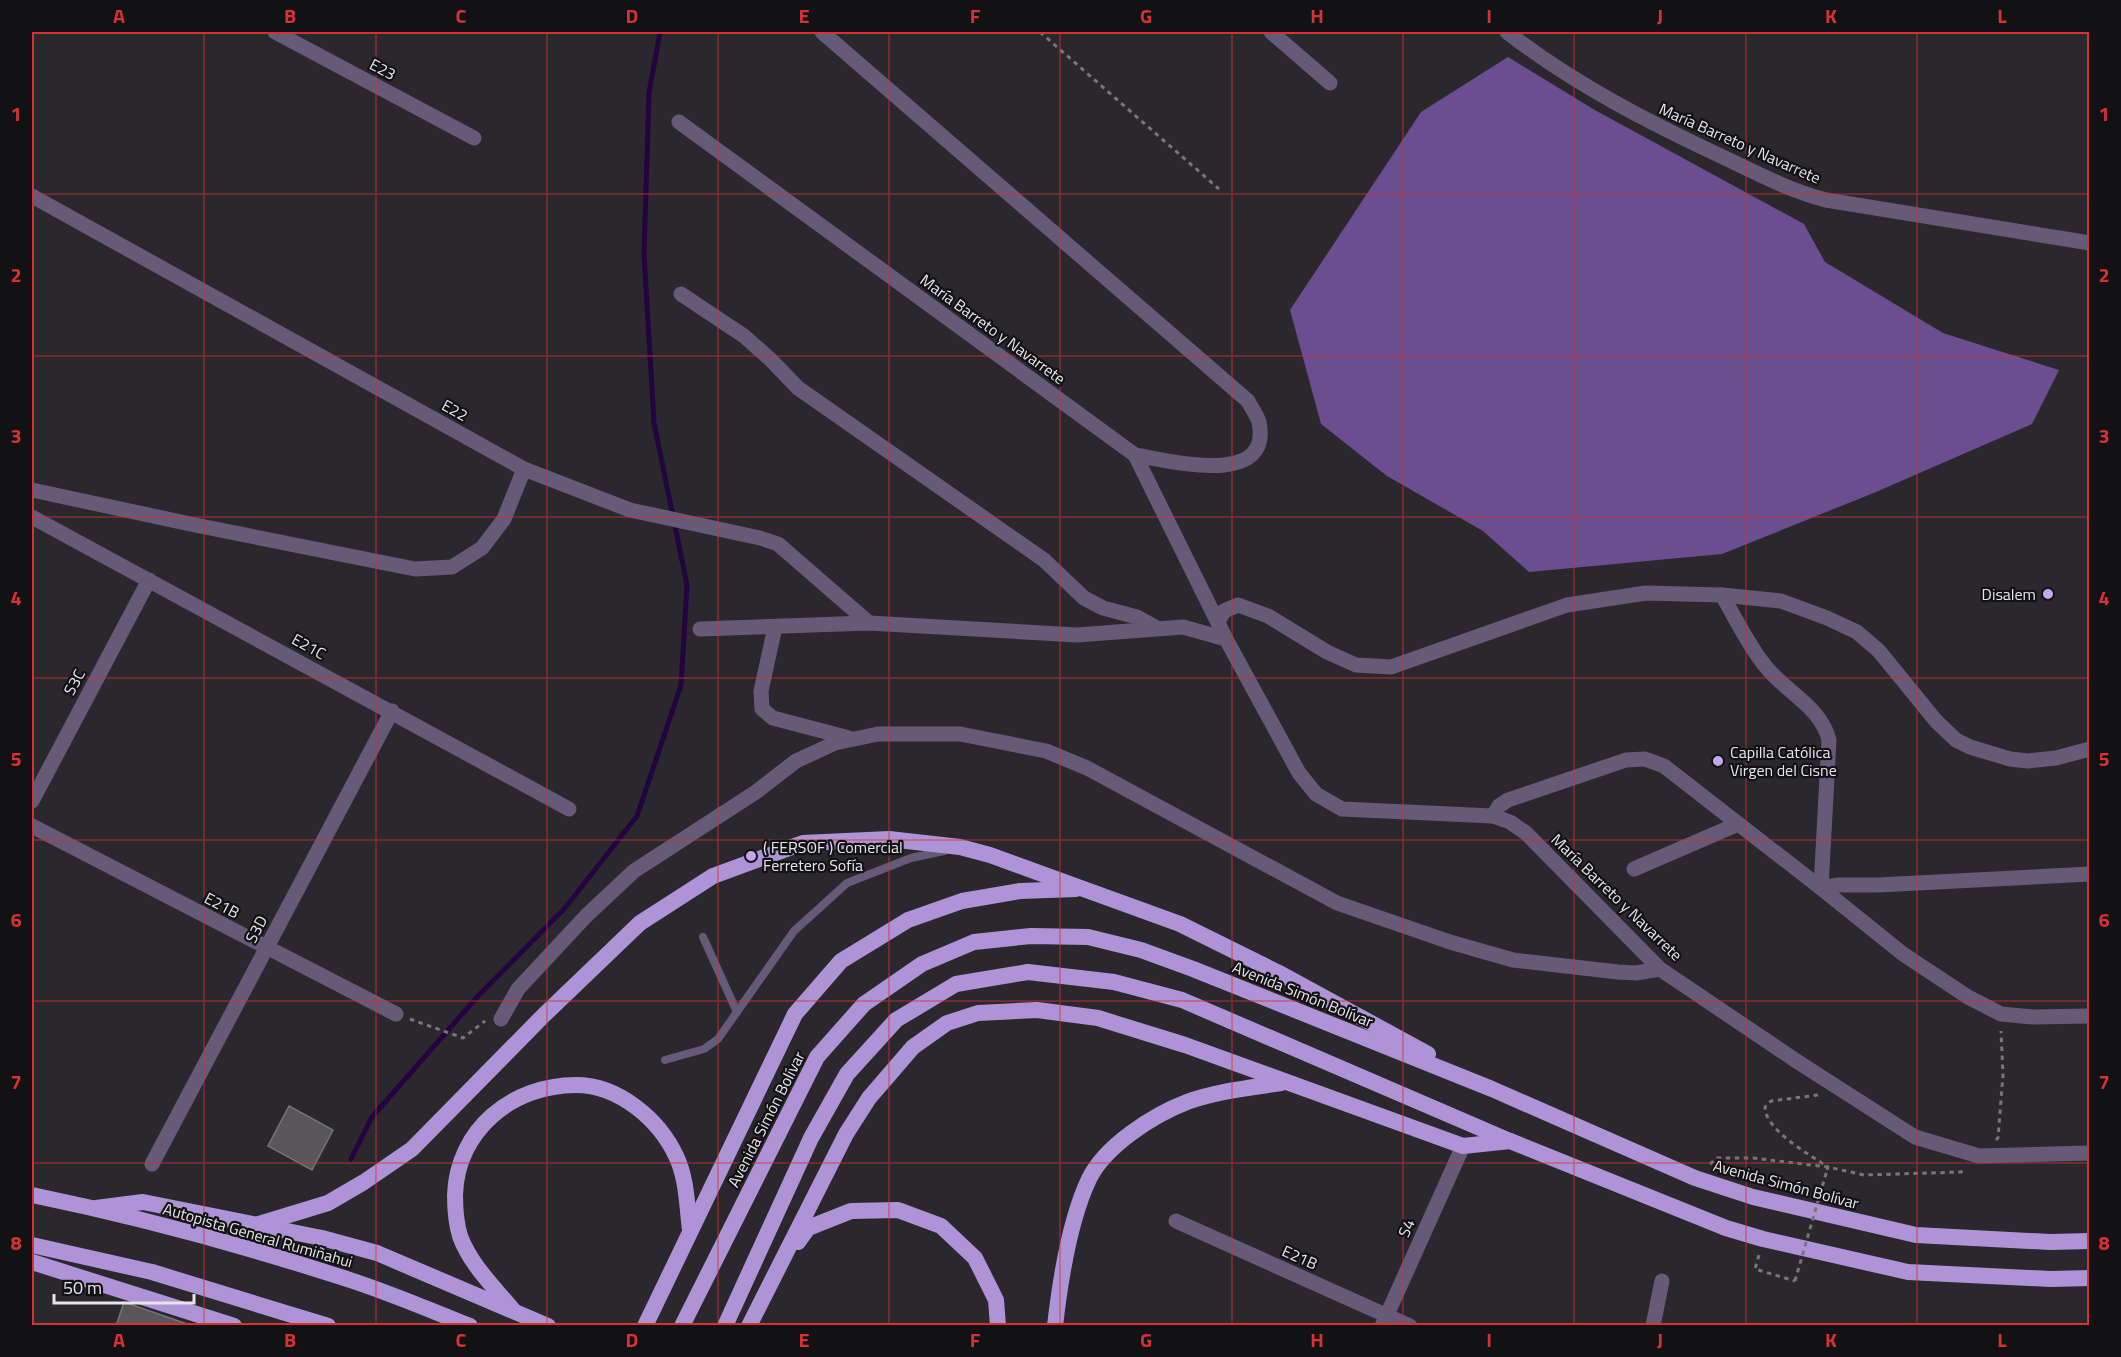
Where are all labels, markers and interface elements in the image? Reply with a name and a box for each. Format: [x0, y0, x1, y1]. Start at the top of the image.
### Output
text: A [113, 0, 125, 31]
text: B [284, 0, 296, 31]
text: C [456, 0, 467, 31]
text: D [626, 0, 638, 31]
text: E [798, 0, 810, 31]
text: F [970, 0, 981, 31]
text: G [1140, 0, 1152, 31]
text: H [1310, 0, 1324, 31]
text: I [1486, 0, 1492, 31]
text: J [1657, 0, 1663, 31]
text: K [1825, 0, 1837, 31]
text: L [1997, 0, 2007, 31]
street label: E23 [366, 52, 400, 86]
street label: María Barreto y Navarrete [1655, 97, 1825, 189]
text: 1 [10, 98, 22, 129]
text: 1 [2098, 98, 2110, 129]
text: 2 [10, 259, 22, 290]
text: 2 [2098, 259, 2110, 290]
street label: María Barreto y Navarrete [915, 268, 1071, 390]
street label: E22 [437, 393, 473, 427]
text: 3 [10, 420, 22, 451]
text: 3 [2098, 420, 2110, 451]
text: 4 [10, 582, 22, 613]
place label: Disalem [1982, 582, 2036, 606]
text: 4 [2098, 582, 2110, 613]
marker: Disalem [2041, 587, 2055, 601]
street label: E21C [288, 627, 331, 665]
street label: S3C [57, 664, 91, 699]
place label: Capilla Católica Virgen del Cisne [1730, 740, 1837, 782]
text: 5 [10, 743, 22, 774]
text: 5 [2098, 743, 2110, 774]
marker: Capilla Católica Virgen del Cisne [1711, 754, 1725, 768]
street label: María Barreto y Navarrete [1546, 828, 1688, 966]
place label: ( FERSOF ) Comercial Ferretero Sofía [763, 835, 903, 877]
marker: ( FERSOF ) Comercial Ferretero Sofía [744, 849, 758, 863]
street label: E21B [200, 886, 244, 924]
text: 6 [10, 904, 22, 935]
text: 6 [2098, 904, 2110, 935]
street label: S3D [239, 911, 273, 947]
street label: Avenida Simón Bolívar [1229, 955, 1377, 1033]
street label: Avenida Simón Bolívar [721, 1046, 811, 1191]
text: 7 [10, 1066, 22, 1097]
text: 7 [2098, 1066, 2110, 1097]
street label: Avenida Simón Bolívar [1711, 1153, 1862, 1215]
street label: Autopista General Rumiñahui [160, 1196, 356, 1274]
street label: S4 [1391, 1215, 1421, 1241]
text: 8 [10, 1227, 22, 1258]
text: 8 [2098, 1227, 2110, 1258]
street label: E21B [1278, 1239, 1322, 1275]
scale bar [54, 1267, 194, 1305]
text: 50 m [63, 1274, 102, 1301]
text: A [113, 1324, 125, 1355]
text: B [284, 1324, 296, 1355]
text: C [456, 1324, 467, 1355]
text: D [626, 1324, 638, 1355]
text: E [798, 1324, 810, 1355]
text: F [970, 1324, 981, 1355]
text: G [1140, 1324, 1152, 1355]
text: H [1310, 1324, 1324, 1355]
text: I [1486, 1324, 1492, 1355]
text: J [1657, 1324, 1663, 1355]
text: K [1825, 1324, 1837, 1355]
text: L [1997, 1324, 2007, 1355]

